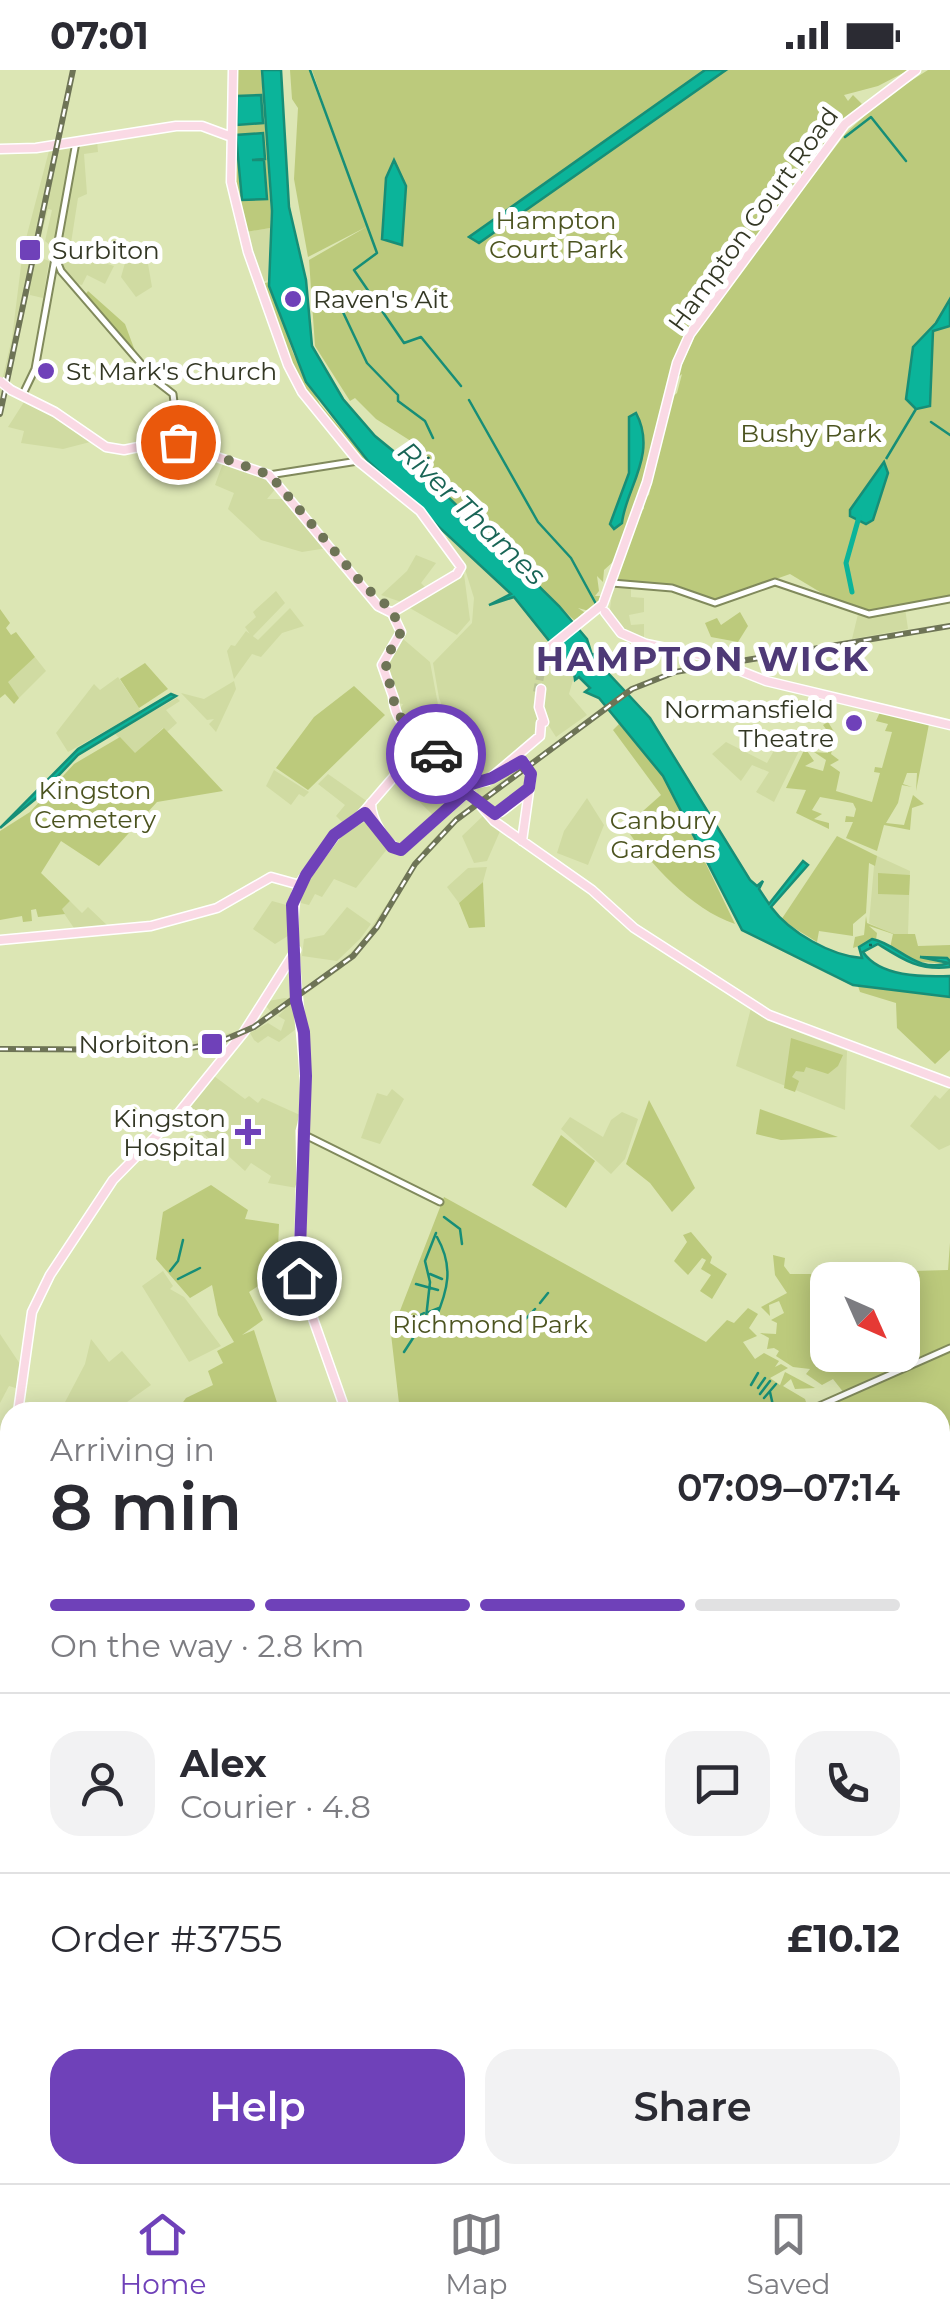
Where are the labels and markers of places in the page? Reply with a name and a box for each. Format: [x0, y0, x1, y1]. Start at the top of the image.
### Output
place label: Surbiton [52, 235, 160, 265]
marker: Surbiton [17, 237, 43, 263]
place label: Raven's Ait [313, 284, 449, 314]
marker: Raven's Ait [282, 288, 304, 310]
place label: St Mark's Church [66, 356, 277, 386]
marker: St Mark's Church [35, 360, 57, 382]
pin [136, 400, 221, 485]
place label: Normansfield Theatre [664, 694, 834, 753]
marker: Normansfield Theatre [843, 712, 865, 734]
place label: Norbiton [78, 1029, 190, 1059]
marker: Norbiton [199, 1031, 225, 1057]
place label: Kingston Hospital [113, 1103, 226, 1162]
marker: Kingston Hospital [235, 1119, 261, 1145]
pin [257, 1236, 342, 1321]

